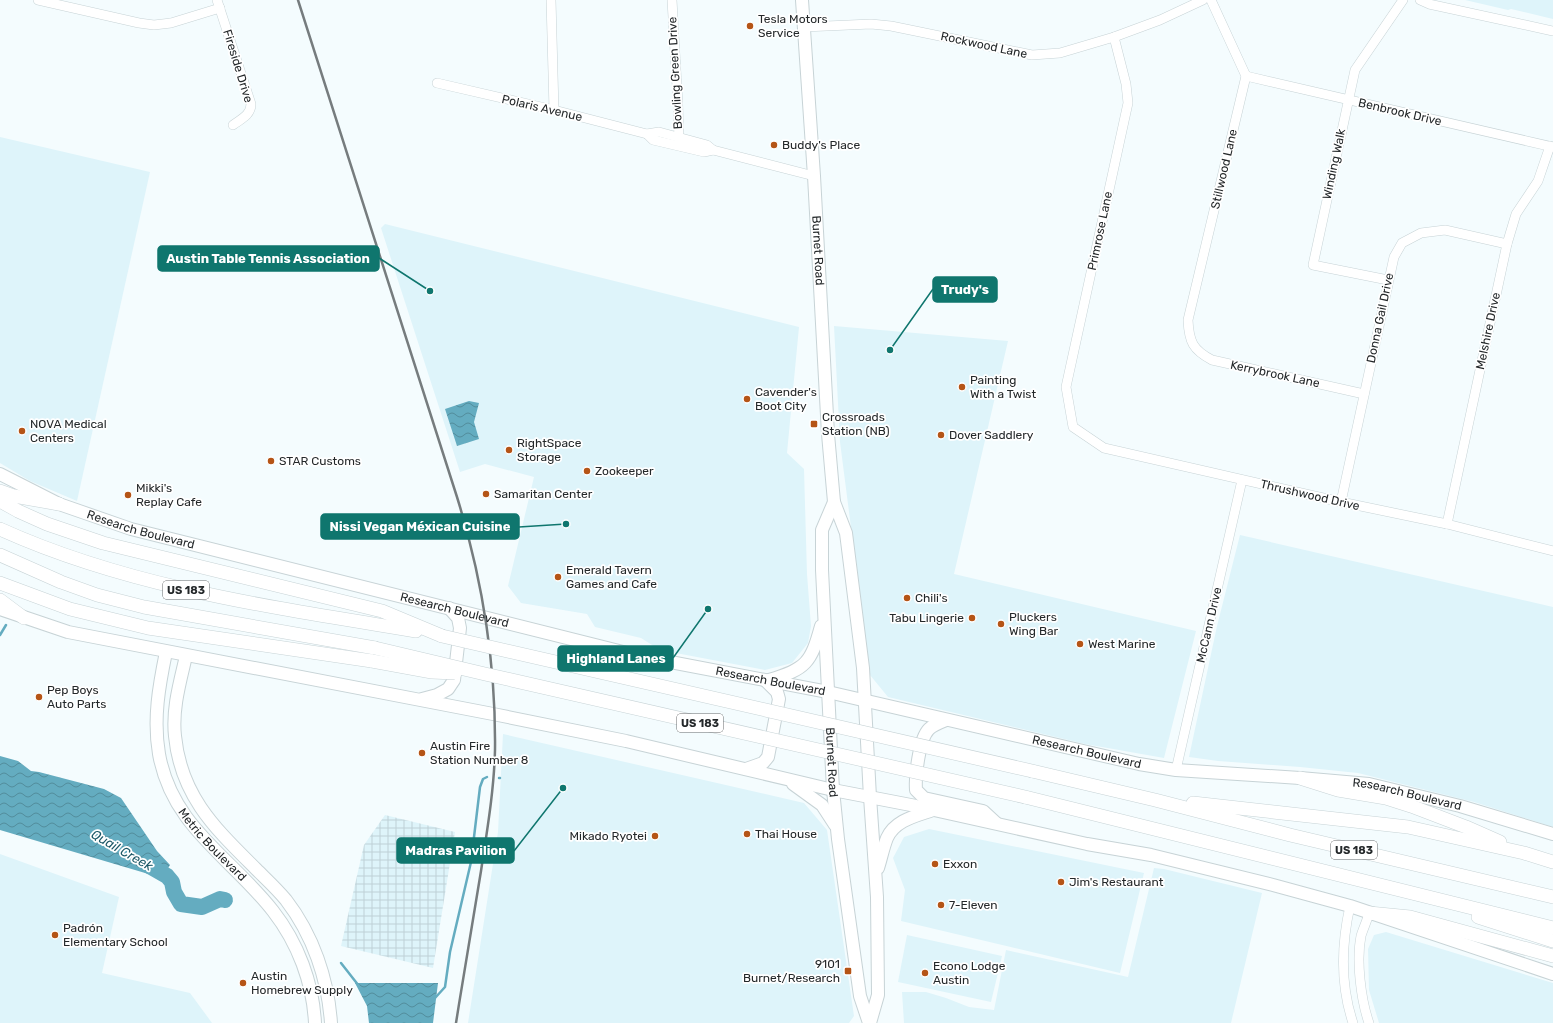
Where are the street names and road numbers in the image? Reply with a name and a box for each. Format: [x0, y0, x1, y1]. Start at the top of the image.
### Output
street label: Bowling Green Drive [665, 16, 685, 130]
street label: Fireside Drive [220, 28, 256, 105]
street label: Rockwood Lane [939, 29, 1029, 61]
street label: Polaris Avenue [500, 92, 584, 124]
street label: Benbrook Drive [1357, 96, 1443, 128]
street label: Winding Walk [1320, 126, 1349, 201]
street label: Stillwood Lane [1208, 127, 1240, 210]
street label: Primrose Lane [1085, 190, 1115, 272]
street label: Burnet Road [809, 215, 827, 286]
street label: Donna Gail Drive [1364, 271, 1396, 364]
street label: Melshire Drive [1473, 291, 1503, 371]
street label: Kerrybrook Lane [1229, 358, 1321, 390]
street label: Thrushwood Drive [1259, 477, 1361, 513]
street label: Research Boulevard [85, 507, 196, 552]
road number: US 183 [163, 581, 209, 599]
street label: McCann Drive [1194, 586, 1225, 664]
street label: Research Boulevard [399, 590, 510, 630]
street label: Research Boulevard [714, 664, 827, 698]
road number: US 183 [677, 714, 723, 732]
street label: Burnet Road [823, 727, 841, 798]
street label: Research Boulevard [1031, 732, 1143, 771]
street label: Research Boulevard [1352, 776, 1463, 813]
street label: Metric Boulevard [175, 805, 249, 884]
road number: US 183 [1331, 841, 1377, 859]

